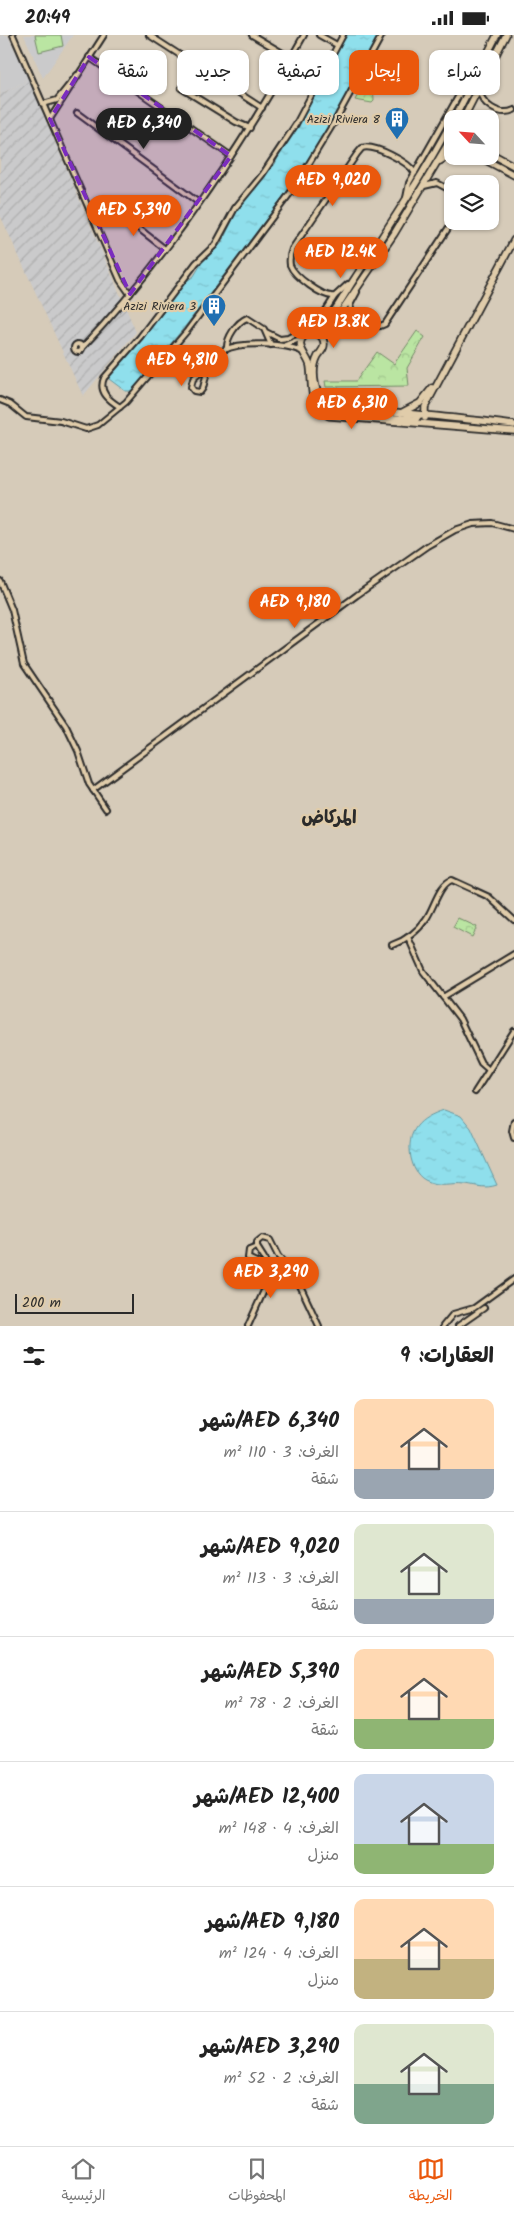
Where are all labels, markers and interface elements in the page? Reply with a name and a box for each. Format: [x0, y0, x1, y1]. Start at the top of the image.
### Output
text: 20:49 [25, 3, 70, 33]
chip: شقة [99, 50, 167, 95]
chip: جديد [177, 50, 249, 95]
chip: تصفية [259, 50, 339, 95]
chip: إيجار [349, 50, 419, 95]
chip: شراء [429, 50, 500, 95]
building icon: Azizi Riviera 8 [384, 106, 410, 140]
pin: AED 6,340 [87, 107, 201, 150]
place label: Azizi Riviera 8 [307, 110, 381, 129]
north arrow [444, 110, 499, 165]
map controls [444, 110, 499, 230]
text: AED 6,340 [107, 111, 181, 136]
pin: AED 9,020 [276, 165, 390, 207]
text: AED 9,020 [296, 168, 370, 193]
button: layers [444, 175, 499, 230]
pin: AED 5,390 [77, 195, 191, 237]
text: AED 5,390 [97, 198, 171, 223]
pin: AED 12.4K [284, 237, 398, 279]
text: AED 12.4K [305, 240, 377, 265]
building icon: Azizi Riviera 3 [201, 293, 227, 327]
place label: Azizi Riviera 3 [123, 297, 196, 316]
pin: AED 13.8K [277, 307, 391, 349]
text: AED 13.8K [298, 310, 370, 335]
pin: AED 4,810 [125, 345, 239, 387]
text: AED 4,810 [146, 348, 218, 373]
pin: AED 6,310 [295, 387, 409, 430]
text: AED 6,310 [317, 391, 387, 416]
pin: AED 9,180 [238, 587, 352, 629]
text: AED 9,180 [260, 590, 330, 615]
district label: المركاض [301, 804, 357, 833]
pin: AED 3,290 [214, 1257, 328, 1299]
text: AED 3,290 [234, 1260, 308, 1285]
scale bar [15, 1291, 134, 1314]
text: 200 m [22, 1292, 61, 1314]
text: العقارات: 9 [400, 1340, 494, 1373]
icon: filters [20, 1342, 48, 1370]
text: AED 6,340/شهر [201, 1405, 339, 1438]
icon: home [394, 1419, 454, 1479]
text: الغرف: 3 · 110 m² [224, 1440, 339, 1465]
text: شقة [311, 1467, 339, 1492]
text: AED 9,020/شهر [201, 1531, 339, 1564]
icon: home [394, 1544, 454, 1604]
text: الغرف: 3 · 113 m² [223, 1566, 339, 1591]
text: شقة [311, 1593, 339, 1618]
text: AED 5,390/شهر [202, 1656, 339, 1689]
icon: home [394, 1669, 454, 1729]
text: الغرف: 2 · 78 m² [225, 1691, 339, 1716]
text: شقة [311, 1718, 339, 1743]
text: AED 12,400/شهر [194, 1781, 339, 1814]
icon: home [394, 1794, 454, 1854]
text: الغرف: 4 · 148 m² [219, 1816, 339, 1841]
text: منزل [307, 1843, 339, 1868]
text: AED 9,180/شهر [206, 1906, 339, 1939]
icon: home [394, 1919, 454, 1979]
text: الغرف: 4 · 124 m² [219, 1941, 339, 1966]
text: منزل [307, 1968, 339, 1993]
text: AED 3,290/شهر [201, 2031, 339, 2064]
icon: home [394, 2044, 454, 2104]
text: الغرف: 2 · 52 m² [224, 2066, 339, 2091]
text: شقة [311, 2093, 339, 2118]
tab: الرئيسية [61, 2155, 105, 2208]
tab: المحفوظات [228, 2155, 286, 2208]
tab: الخريطة [409, 2155, 453, 2208]

